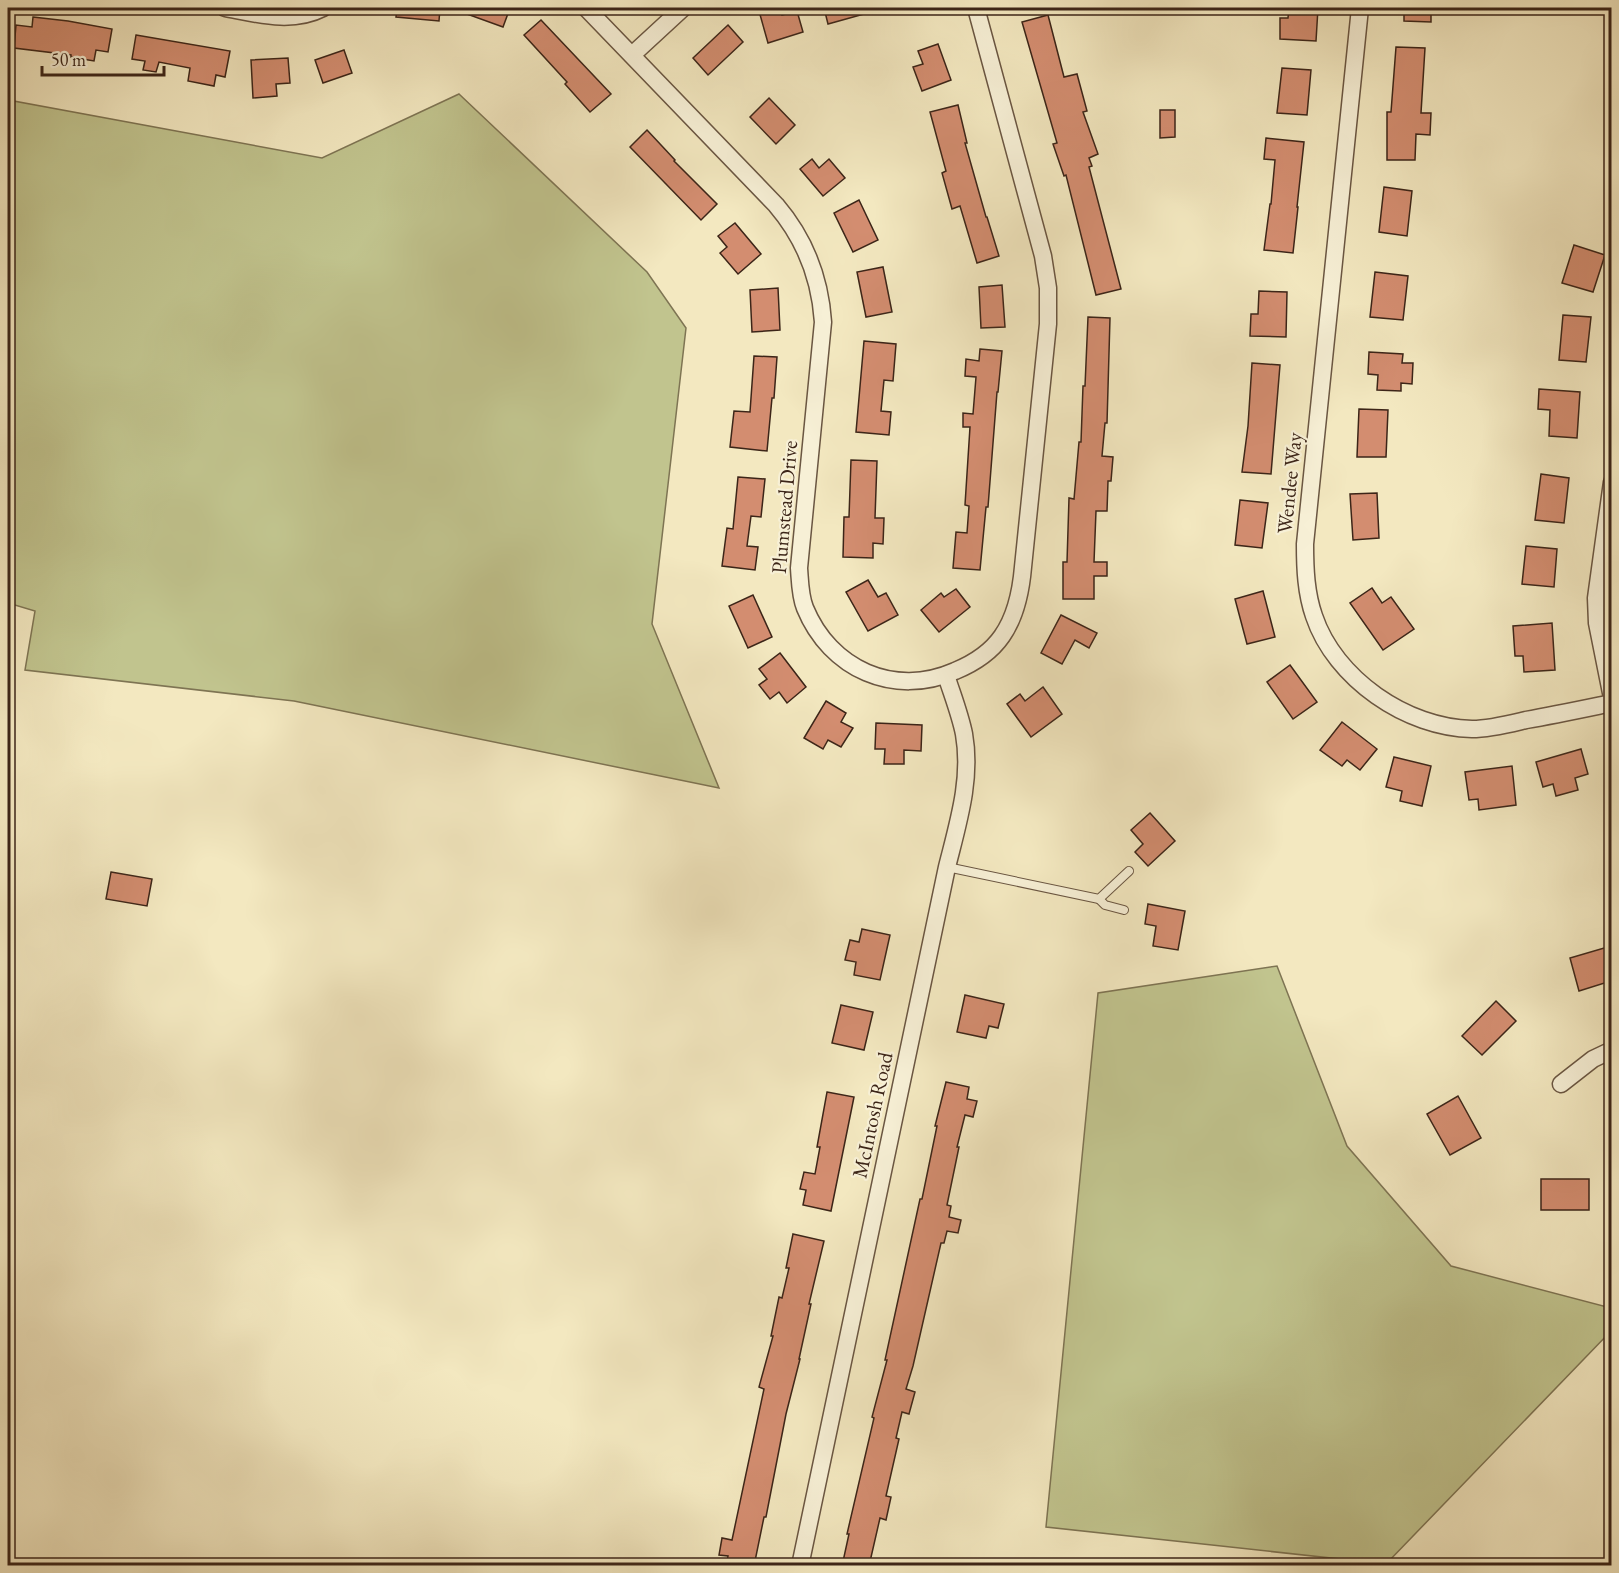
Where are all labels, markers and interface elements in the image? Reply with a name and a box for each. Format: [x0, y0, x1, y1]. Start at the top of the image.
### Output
scale bar [42, 39, 164, 77]
text: 50 m [51, 48, 86, 71]
street label: Wendee Way [1270, 430, 1308, 535]
street label: Plumstead Drive [765, 439, 803, 575]
street label: McIntosh Road [845, 1049, 899, 1180]

